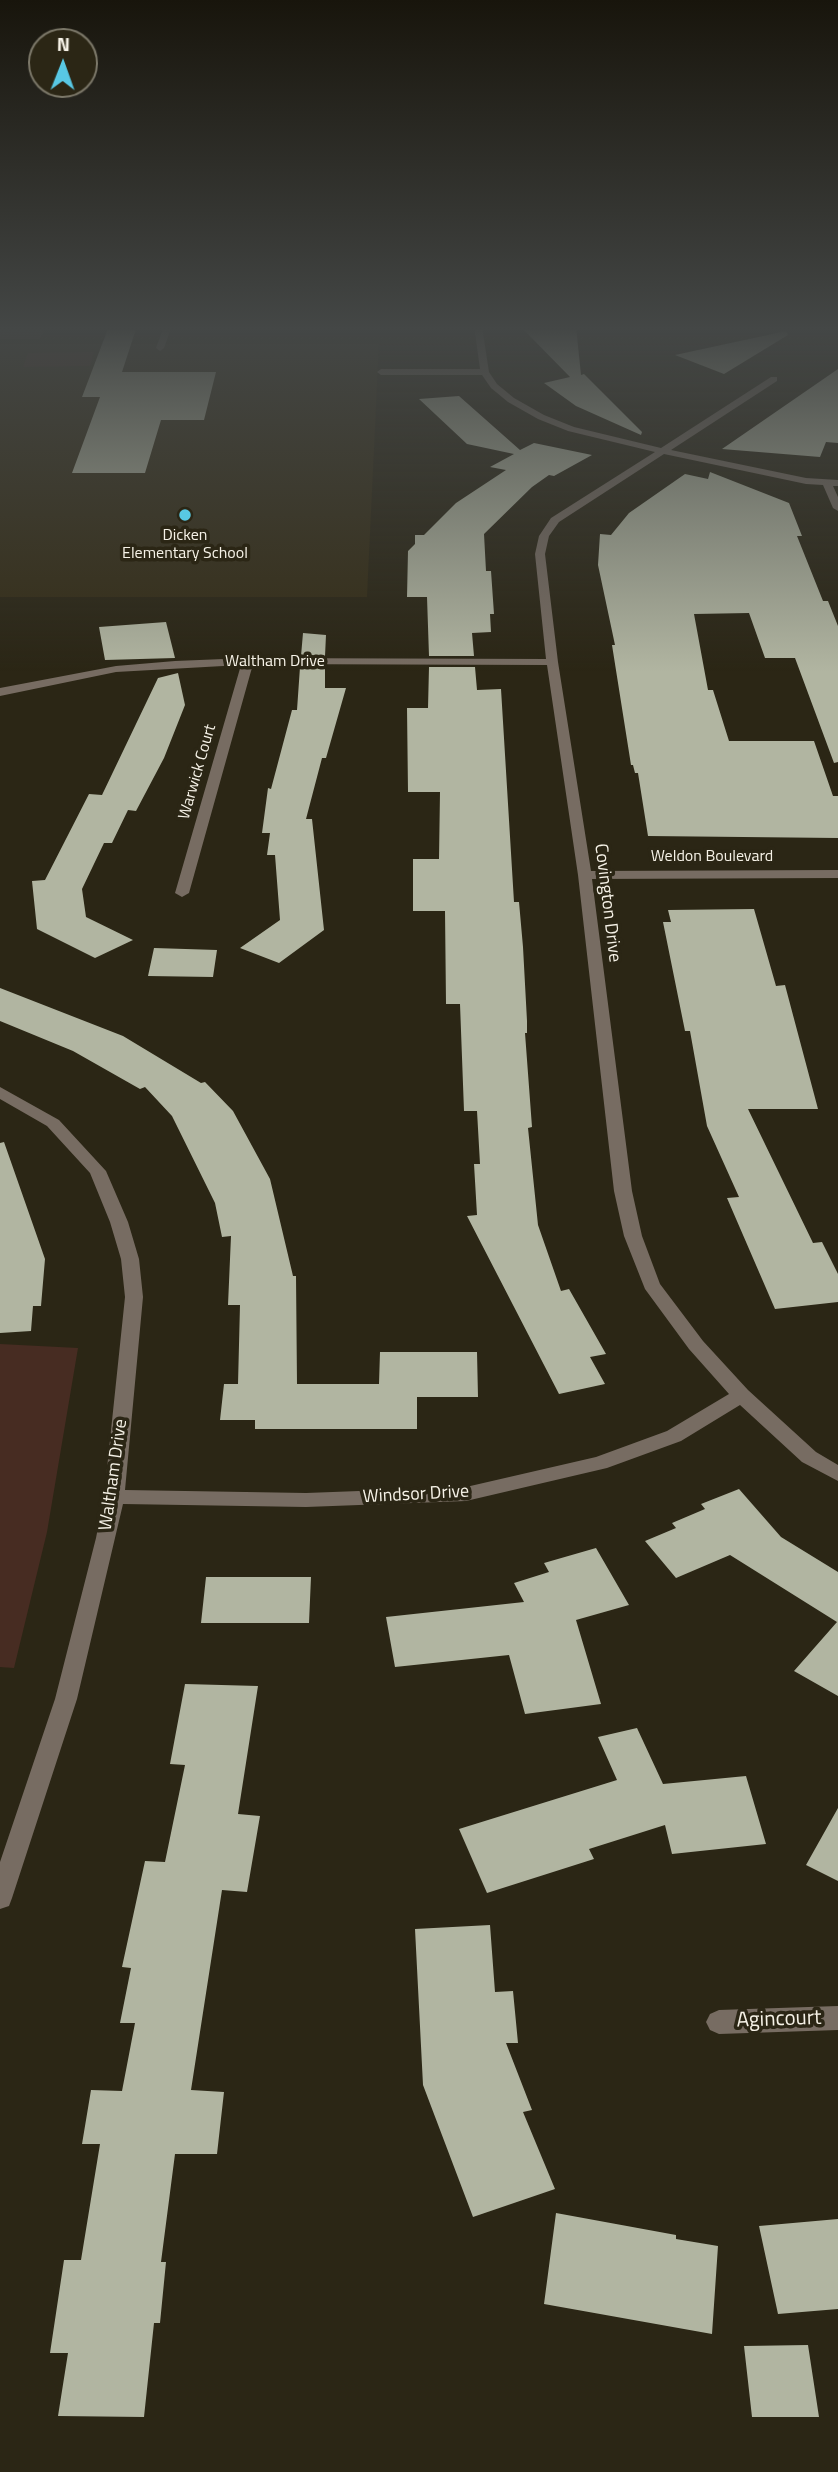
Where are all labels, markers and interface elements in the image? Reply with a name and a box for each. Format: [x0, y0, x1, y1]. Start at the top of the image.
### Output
north arrow [28, 28, 98, 98]
text: N [56, 29, 70, 58]
marker: Dicken Elementary School [177, 507, 193, 523]
place label: Dicken Elementary School [122, 526, 248, 564]
street label: Waltham Drive [225, 652, 325, 672]
street label: Warwick Court [175, 722, 221, 822]
street label: Covington Drive [589, 842, 625, 964]
street label: Weldon Boulevard [651, 847, 773, 867]
street label: Waltham Drive [95, 1418, 133, 1532]
street label: Windsor Drive [362, 1481, 470, 1509]
street label: Agincourt [736, 2006, 822, 2034]

